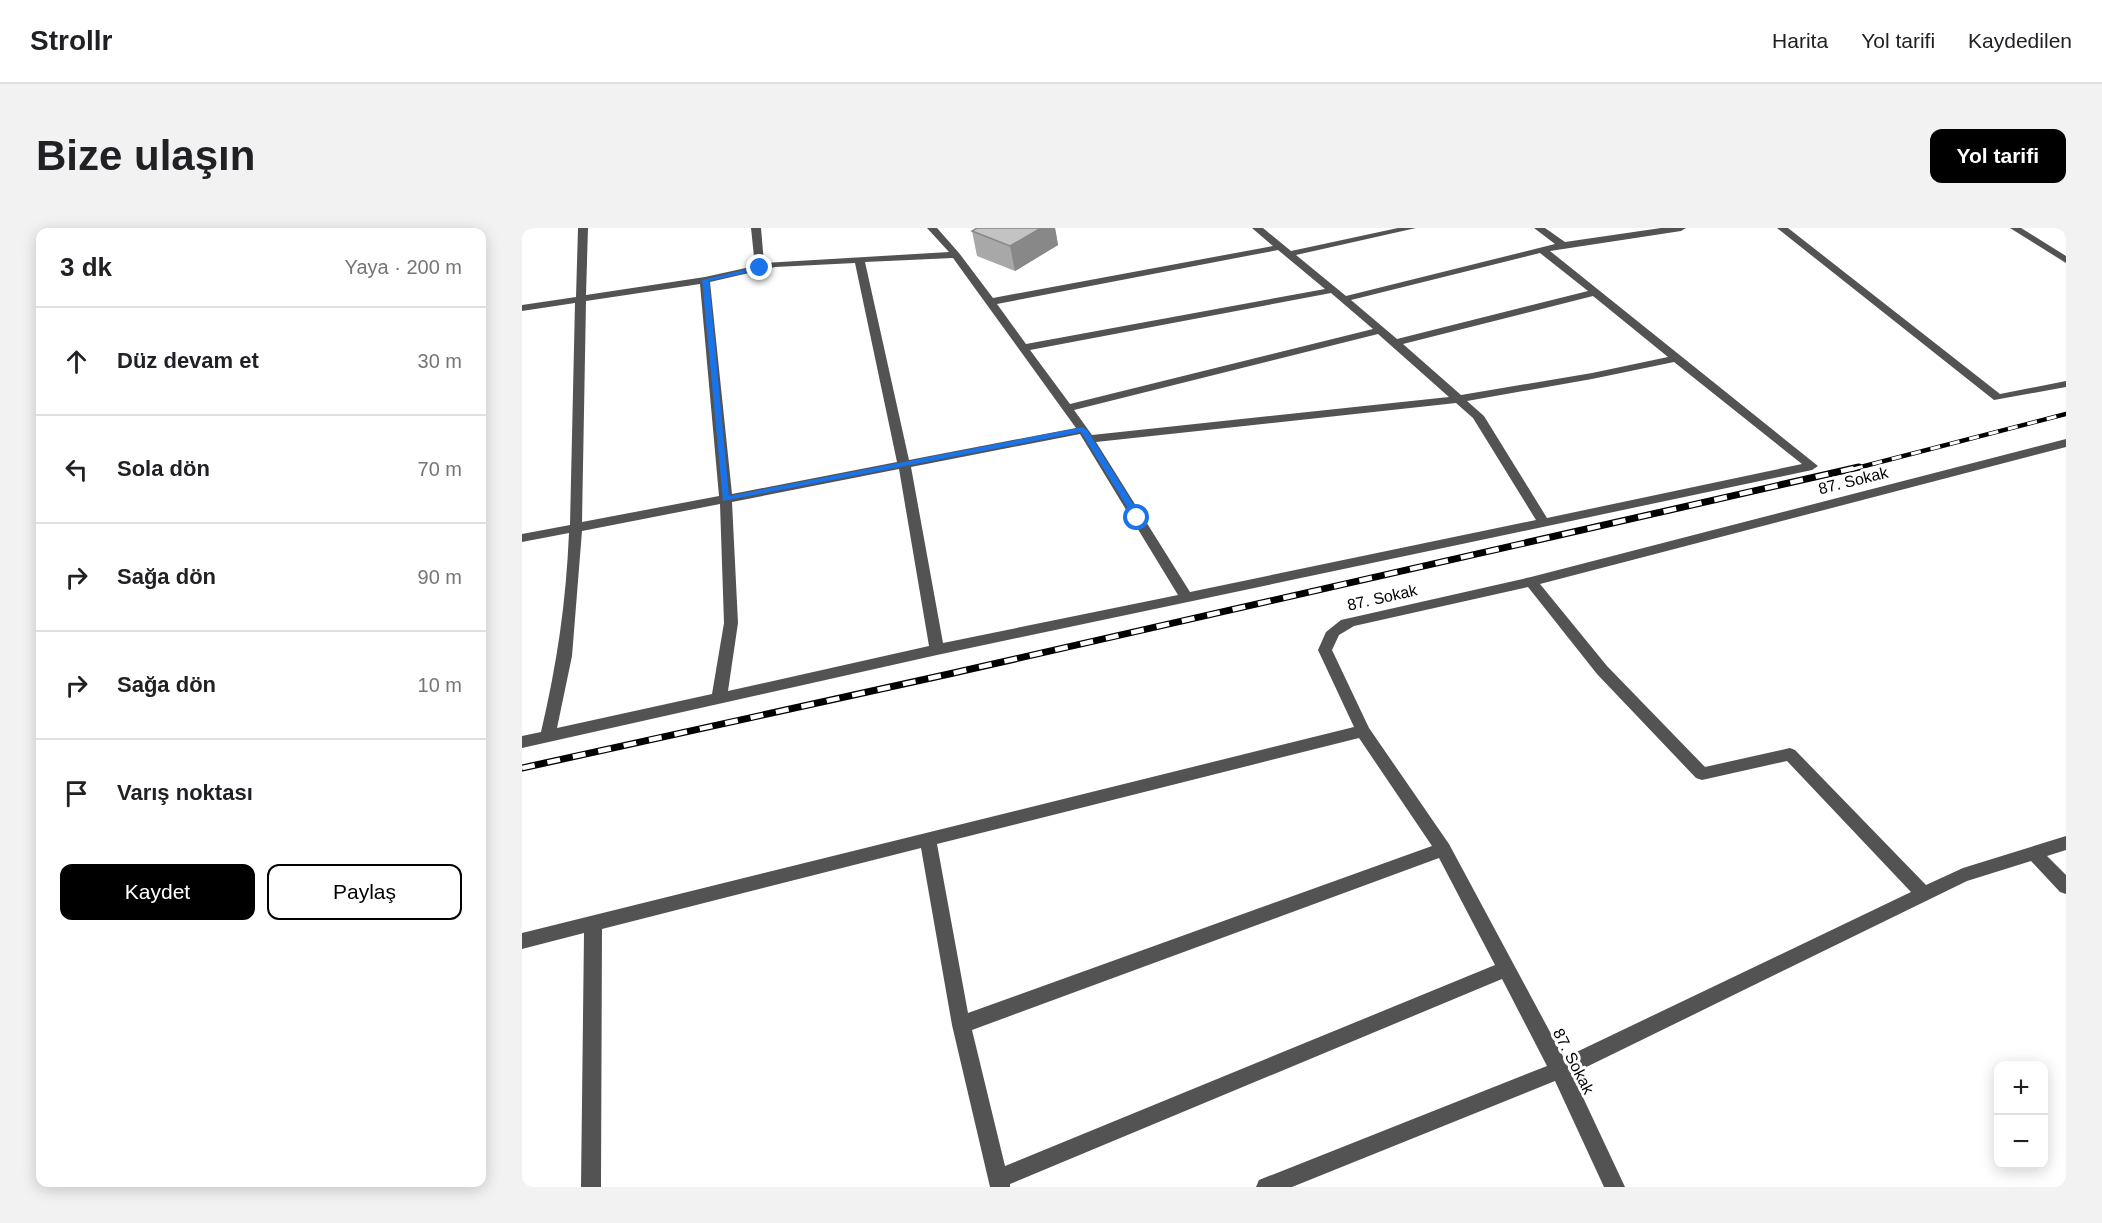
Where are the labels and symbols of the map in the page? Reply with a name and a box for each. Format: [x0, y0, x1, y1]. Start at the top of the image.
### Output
route end [746, 254, 772, 280]
street label: 87. Sokak [1817, 463, 1891, 497]
route start [1123, 504, 1149, 530]
street label: 87. Sokak [1346, 581, 1420, 614]
street label: 87. Sokak [1550, 1026, 1598, 1098]

